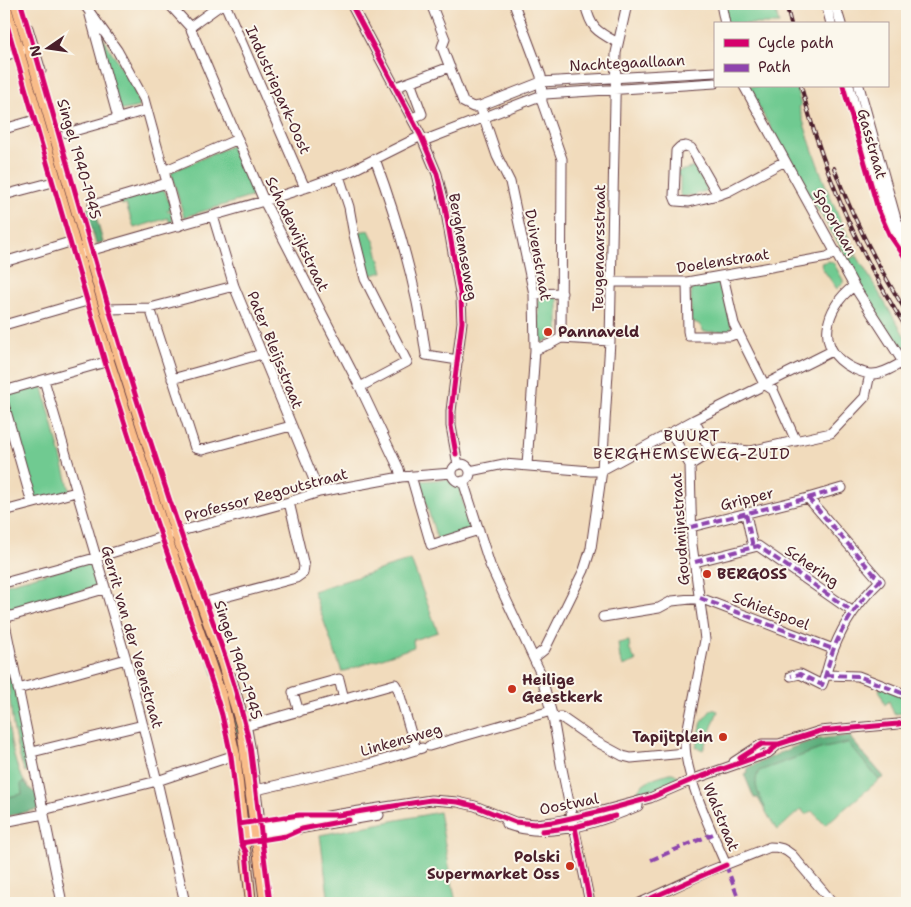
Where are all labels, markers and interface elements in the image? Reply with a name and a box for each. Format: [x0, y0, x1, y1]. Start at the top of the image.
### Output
north arrow [22, 22, 72, 72]
legend [714, 22, 888, 88]
street label: Industriepark-Oost [241, 23, 315, 157]
text: Cycle path [758, 33, 834, 53]
text: N [25, 43, 45, 58]
street label: Nachtegaallaan [569, 50, 685, 76]
text: Path [758, 57, 791, 77]
street label: Singel 1940-1945 [52, 96, 106, 222]
street label: Gasstraat [852, 106, 892, 182]
street label: Schadewijkstraat [260, 173, 334, 295]
street label: Teugenaarsstraat [588, 184, 610, 312]
street label: Spoorlaan [808, 185, 862, 259]
street label: Berghemseweg [444, 192, 482, 302]
street label: Duivenstraat [520, 208, 556, 302]
street label: Doelenstraat [675, 244, 771, 278]
street label: Pater Bleijsstraat [242, 288, 308, 412]
place label: Pannaveld [558, 322, 639, 342]
marker: Pannaveld [542, 326, 554, 338]
district label: BUURT BERGHEMSEWEG-ZUID [593, 425, 791, 464]
street label: Professor Regoutstraat [182, 464, 350, 526]
street label: Goudmijnstraat [666, 472, 694, 586]
street label: Gripper [718, 483, 776, 515]
street label: Schering [781, 540, 843, 592]
street label: Gerrit van der Veenstraat [96, 543, 168, 731]
place label: BERGOSS [717, 564, 788, 584]
marker: BERGOSS [701, 568, 713, 580]
street label: Schietspoel [730, 587, 813, 635]
street label: Singel 1940-1945 [209, 598, 267, 722]
place label: Heilige Geestkerk [522, 670, 603, 707]
marker: Heilige Geestkerk [506, 683, 518, 695]
street label: Linkensweg [358, 719, 444, 761]
place label: Tapijtplein [632, 727, 713, 747]
marker: Tapijtplein [717, 731, 729, 743]
street label: Walstraat [698, 780, 744, 854]
street label: Oostwal [538, 788, 601, 820]
place label: Polski Supermarket Oss [427, 847, 560, 884]
marker: Polski Supermarket Oss [564, 860, 576, 872]

